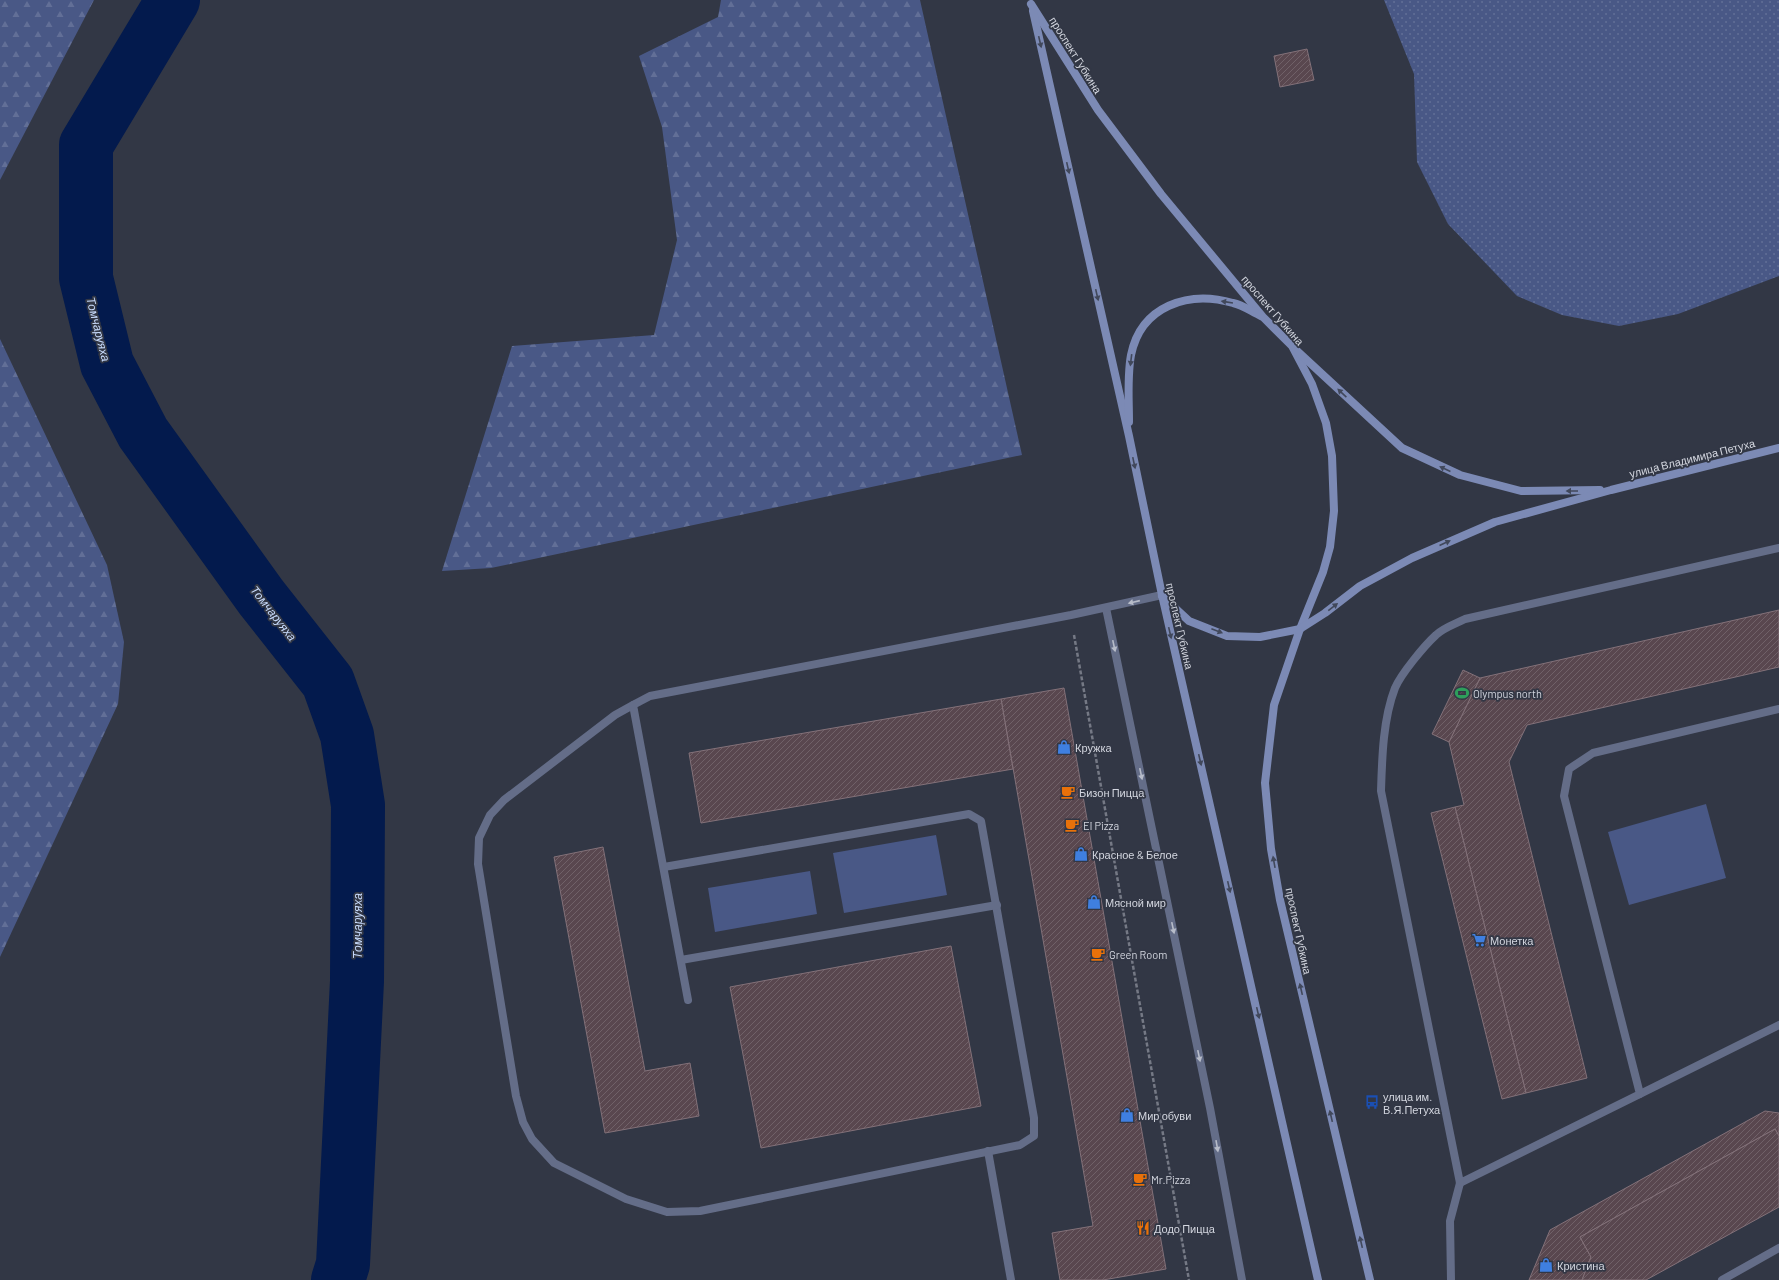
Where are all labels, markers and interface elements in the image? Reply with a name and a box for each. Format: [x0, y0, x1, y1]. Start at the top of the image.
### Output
street label: проспект Губкина [1047, 14, 1105, 97]
one-way arrow [1037, 35, 1043, 48]
one-way arrow [1066, 162, 1072, 175]
street label: проспект Губкина [1239, 272, 1307, 348]
one-way arrow [1094, 289, 1100, 301]
water label: Томчаруяха [83, 295, 114, 363]
one-way arrow [1221, 299, 1234, 305]
one-way arrow [1127, 354, 1134, 366]
one-way arrow [1337, 388, 1347, 397]
street label: улица Владимира Петуха [1628, 436, 1757, 480]
one-way arrow [1132, 457, 1138, 469]
one-way arrow [1440, 466, 1451, 472]
one-way arrow [1565, 488, 1578, 494]
one-way arrow [1440, 540, 1451, 546]
street label: проспект Губкина [1164, 582, 1196, 671]
water label: Томчаруяха [247, 583, 300, 644]
one-way arrow [1128, 599, 1140, 605]
one-way arrow [1327, 603, 1338, 611]
one-way arrow [1168, 627, 1174, 639]
one-way arrow [1211, 629, 1223, 635]
one-way arrow [1111, 640, 1117, 652]
sports icon: Olympus north [1454, 685, 1470, 701]
place label: Olympus north [1473, 687, 1542, 700]
shop icon: Кружка [1056, 739, 1072, 755]
place label: Кружка [1075, 741, 1112, 754]
one-way arrow [1197, 754, 1203, 766]
one-way arrow [1138, 767, 1144, 780]
cafe icon: Бизон Пицца [1060, 784, 1076, 800]
place label: Бизон Пицца [1079, 786, 1145, 799]
cafe icon: El Pizza [1064, 817, 1080, 833]
place label: El Pizza [1083, 819, 1119, 832]
shop icon: Красное & Белое [1073, 846, 1089, 862]
place label: Красное & Белое [1092, 848, 1178, 861]
one-way arrow [1270, 856, 1276, 868]
one-way arrow [1226, 880, 1232, 893]
street label: проспект Губкина [1283, 886, 1315, 976]
water label: Томчаруяха [350, 893, 365, 959]
shop icon: Мясной мир [1086, 894, 1102, 910]
place label: Мясной мир [1105, 896, 1166, 909]
one-way arrow [1170, 922, 1176, 934]
supermarket icon: Монетка [1471, 932, 1487, 948]
place label: Монетка [1490, 934, 1534, 947]
cafe icon: Green Room [1090, 946, 1106, 962]
place label: Green Room [1109, 948, 1167, 961]
one-way arrow [1297, 983, 1303, 995]
one-way arrow [1255, 1007, 1261, 1019]
one-way arrow [1197, 1049, 1203, 1062]
place label: улица им. В.Я.Петуха [1383, 1090, 1441, 1116]
bus stop icon: улица им. В.Я.Петуха [1364, 1094, 1380, 1110]
shop icon: Мир обуви [1119, 1107, 1135, 1123]
place label: Мир обуви [1138, 1109, 1191, 1122]
one-way arrow [1328, 1109, 1334, 1121]
one-way arrow [1214, 1140, 1220, 1152]
cafe icon: Mr.Pizza [1132, 1171, 1148, 1187]
place label: Mr.Pizza [1151, 1173, 1190, 1186]
restaurant icon: Додо Пицца [1135, 1220, 1151, 1236]
place label: Додо Пицца [1154, 1222, 1216, 1235]
one-way arrow [1358, 1236, 1364, 1248]
shop icon: Кристина [1538, 1257, 1554, 1273]
place label: Кристина [1557, 1259, 1605, 1272]

